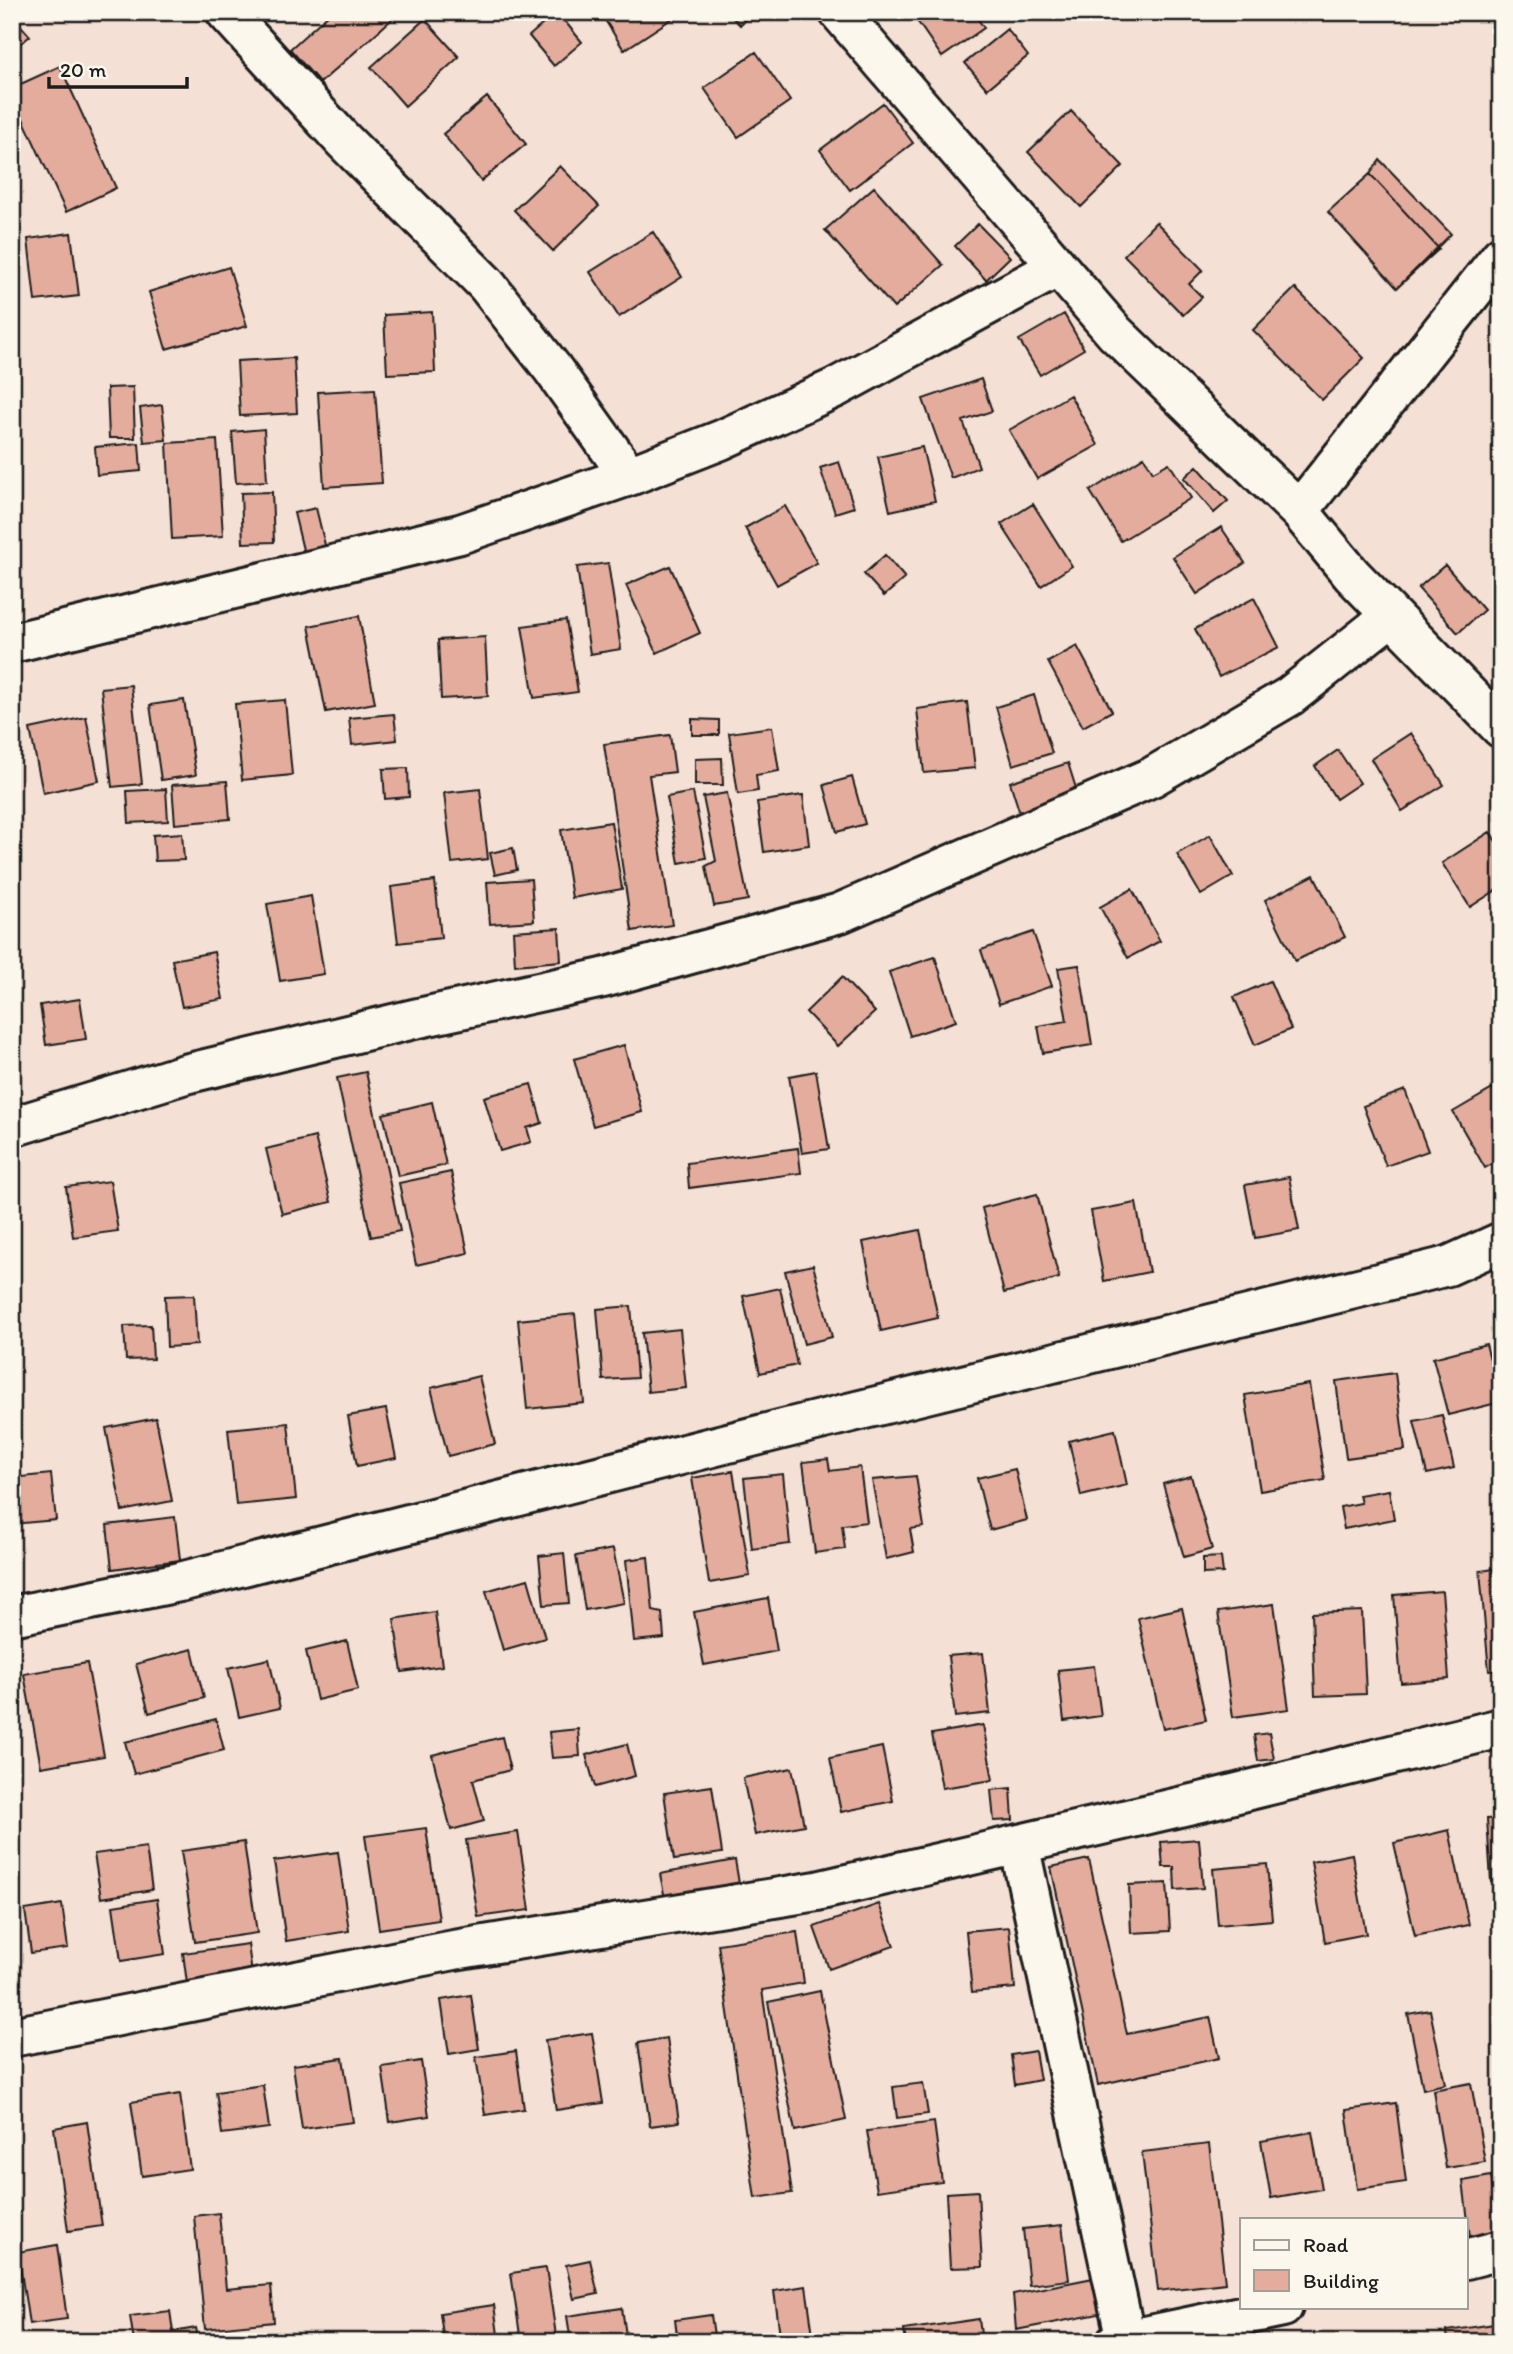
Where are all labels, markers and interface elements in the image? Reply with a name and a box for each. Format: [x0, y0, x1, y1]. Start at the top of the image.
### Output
scale bar [49, 46, 187, 90]
text: 20 m [60, 57, 107, 82]
legend [1240, 2218, 1468, 2308]
text: Road [1303, 2232, 1349, 2257]
text: Building [1303, 2268, 1379, 2293]

